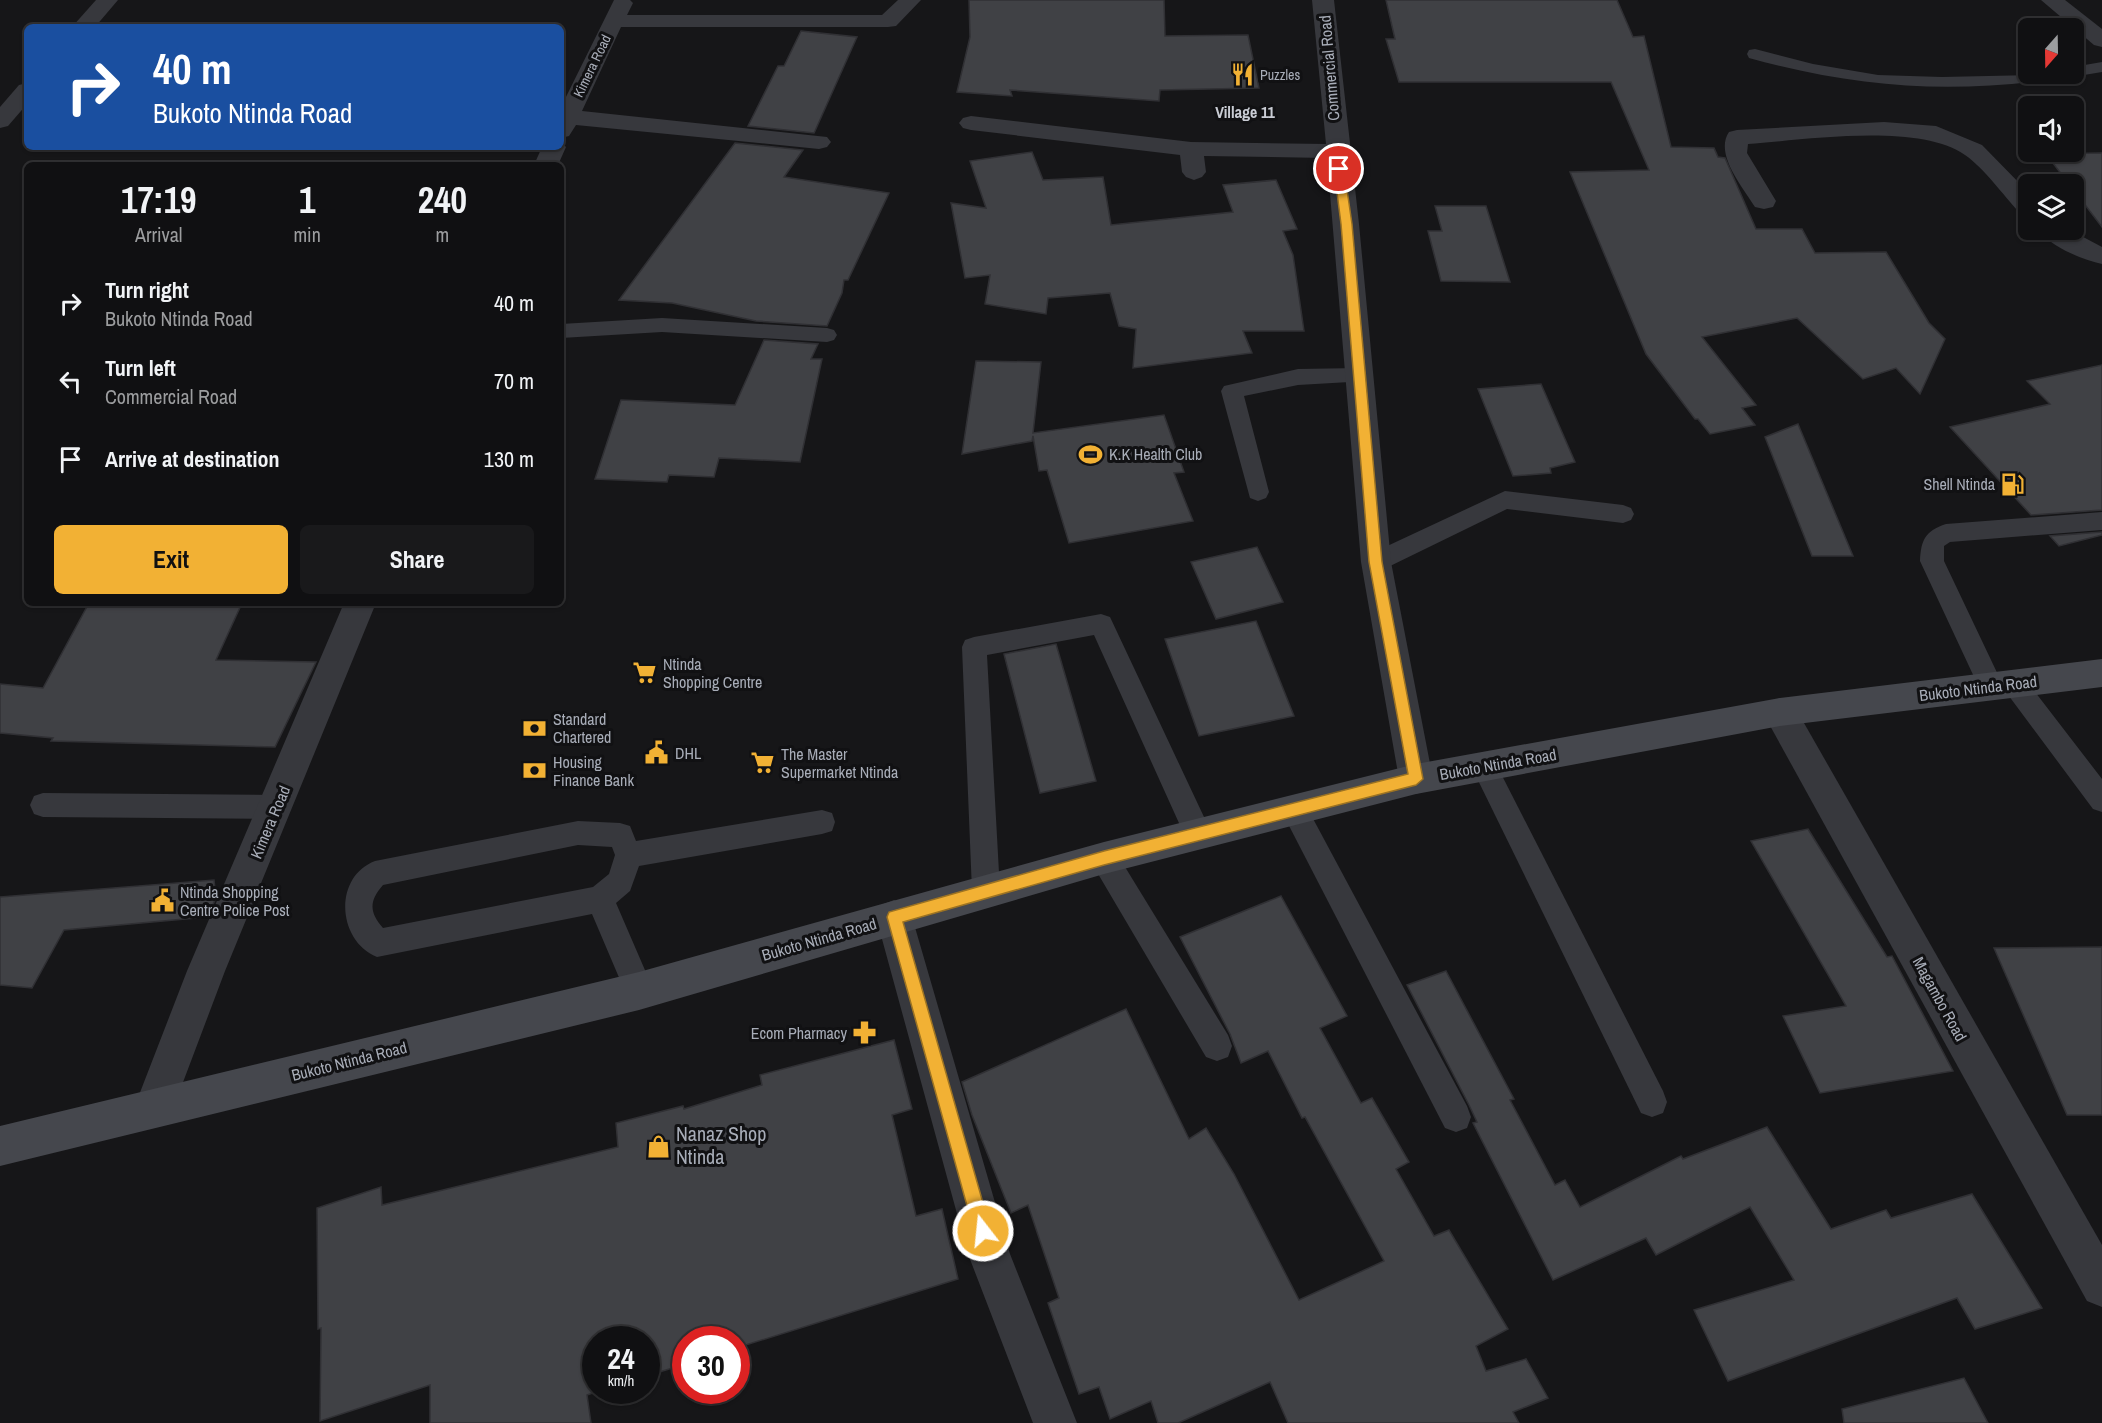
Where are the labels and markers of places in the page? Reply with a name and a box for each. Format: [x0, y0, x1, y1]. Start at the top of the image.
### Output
restaurant icon: Puzzles [1229, 62, 1255, 88]
place label: Puzzles [1260, 66, 1300, 84]
pin [1313, 143, 1364, 194]
sports icon: K.K Health Club [1078, 441, 1104, 467]
place label: K.K Health Club [1109, 443, 1202, 465]
fuel station icon: Shell Ntinda [2000, 471, 2026, 497]
place label: Shell Ntinda [1924, 473, 1996, 495]
place label: Ntinda Shopping Centre [663, 653, 762, 693]
supermarket icon: Ntinda Shopping Centre [632, 660, 658, 686]
place label: Standard Chartered [553, 708, 611, 748]
bank icon: Standard Chartered [522, 715, 548, 741]
public building icon: DHL [644, 740, 670, 766]
place label: DHL [675, 742, 702, 764]
place label: The Master Supermarket Ntinda [781, 743, 899, 783]
supermarket icon: The Master Supermarket Ntinda [750, 750, 776, 776]
place label: Housing Finance Bank [553, 751, 634, 791]
bank icon: Housing Finance Bank [522, 758, 548, 784]
place label: Ntinda Shopping Centre Police Post [180, 881, 290, 921]
public building icon: Ntinda Shopping Centre Police Post [149, 888, 175, 914]
pharmacy icon: Ecom Pharmacy [852, 1020, 878, 1046]
place label: Ecom Pharmacy [751, 1022, 847, 1044]
place label: Nanaz Shop Ntinda [676, 1120, 766, 1170]
shop icon: Nanaz Shop Ntinda [645, 1133, 671, 1159]

